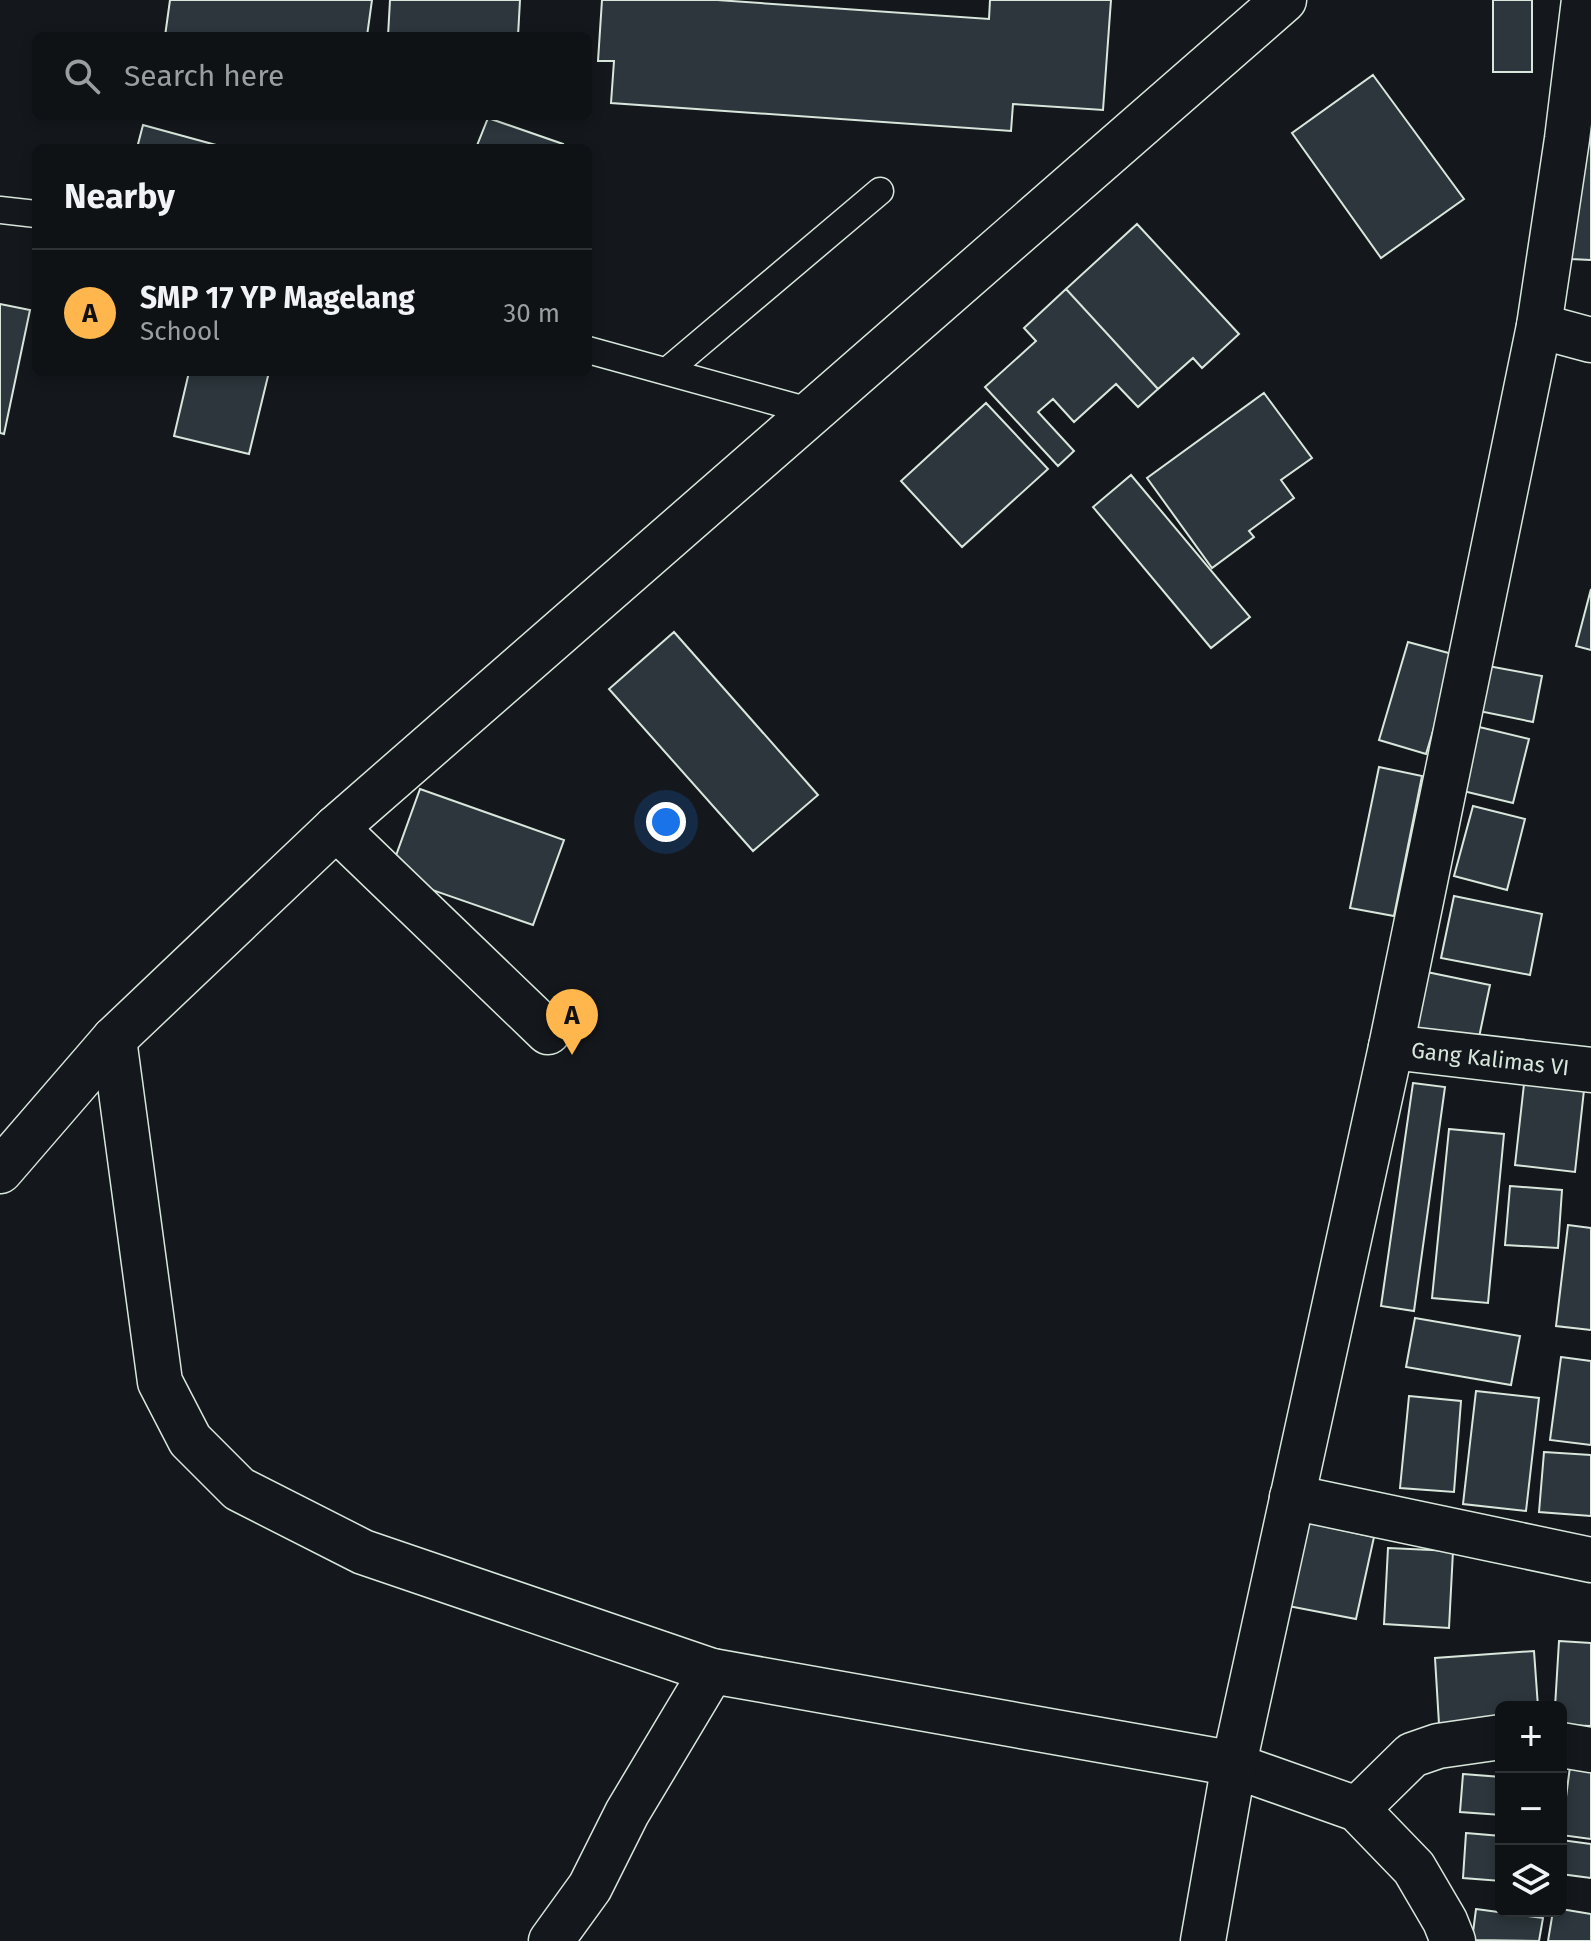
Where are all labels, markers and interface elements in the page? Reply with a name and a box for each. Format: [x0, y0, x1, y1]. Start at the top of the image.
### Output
search box [32, 32, 592, 120]
icon: search [60, 54, 104, 98]
text: Search here [124, 58, 284, 94]
text: Nearby [64, 176, 175, 217]
text: SMP 17 YP Magelang [140, 280, 415, 316]
text: A [82, 298, 98, 329]
text: 30 m [503, 298, 560, 329]
text: School [140, 316, 220, 347]
your location [646, 802, 686, 842]
pin: A [546, 989, 598, 1055]
street label: Gang Kalimas VI [1410, 1036, 1571, 1081]
map controls [1495, 1701, 1567, 1917]
button: + [1495, 1701, 1567, 1773]
button: − [1495, 1773, 1567, 1845]
button: layers [1495, 1845, 1567, 1917]

